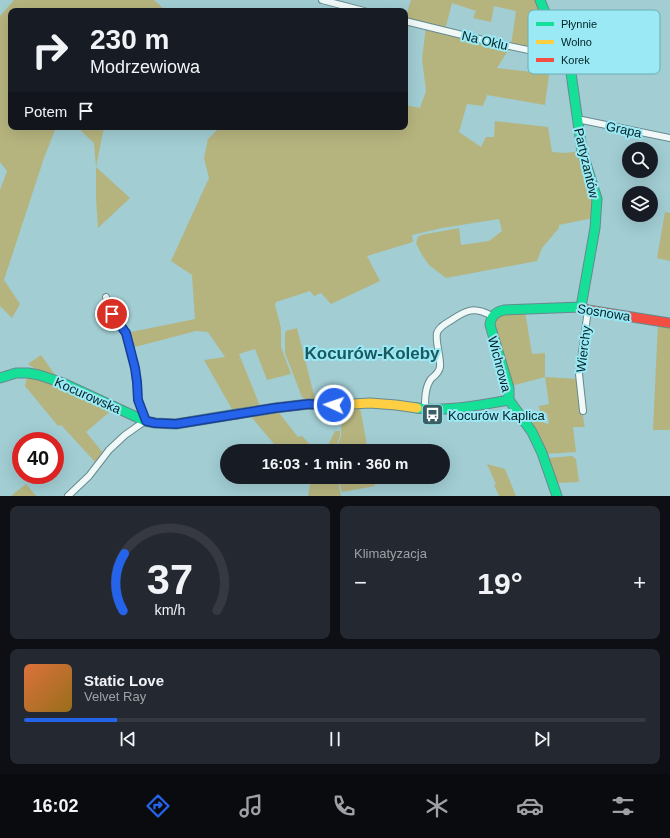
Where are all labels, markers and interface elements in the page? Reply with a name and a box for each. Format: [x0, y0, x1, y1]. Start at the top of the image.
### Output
legend [528, 10, 660, 74]
text: Płynnie [561, 18, 597, 30]
icon: right [24, 24, 76, 76]
text: 230 m [90, 24, 169, 55]
street label: Na Oklu [460, 28, 509, 53]
text: Wolno [561, 36, 592, 48]
text: Korek [561, 54, 590, 66]
text: Modrzewiowa [90, 57, 200, 77]
icon: arrive [75, 100, 97, 122]
text: Potem [24, 103, 67, 120]
street label: Grapa [605, 118, 644, 141]
street label: Partyzantów [571, 127, 602, 200]
map controls [622, 142, 658, 222]
button: search [622, 142, 658, 178]
button: layers [622, 186, 658, 222]
pin [95, 297, 129, 331]
street label: Sosnowa [576, 301, 632, 324]
icon: arrive [101, 303, 123, 325]
street label: Wierchy [573, 324, 594, 373]
street label: Wichrowa [485, 335, 514, 394]
district label: Kocurów-Koleby [304, 344, 440, 363]
street label: Kocurowska [52, 374, 124, 417]
position arrow [313, 384, 355, 426]
bus stop icon: Kocurów Kaplica [419, 402, 445, 428]
place label: Kocurów Kaplica [448, 408, 546, 423]
speed limit sign: 40 [12, 432, 64, 484]
text: 16:03 · 1 min · 360 m [262, 455, 408, 472]
text: Klimatyzacja [354, 546, 427, 561]
text: 37 [147, 555, 193, 602]
text: 19° [477, 567, 523, 600]
text: − [354, 570, 367, 595]
text: + [633, 570, 646, 595]
text: km/h [155, 601, 186, 617]
text: Static Love [84, 672, 164, 689]
text: Velvet Ray [84, 689, 146, 704]
icon: previous [117, 728, 139, 750]
icon: pause [324, 728, 346, 750]
icon: next [531, 728, 553, 750]
icon: directions [144, 792, 172, 820]
icon: music [237, 792, 265, 820]
icon: phone [330, 792, 358, 820]
icon: climate [423, 792, 451, 820]
icon: car [516, 792, 544, 820]
icon: filters [609, 792, 637, 820]
text: 16:02 [33, 796, 79, 816]

